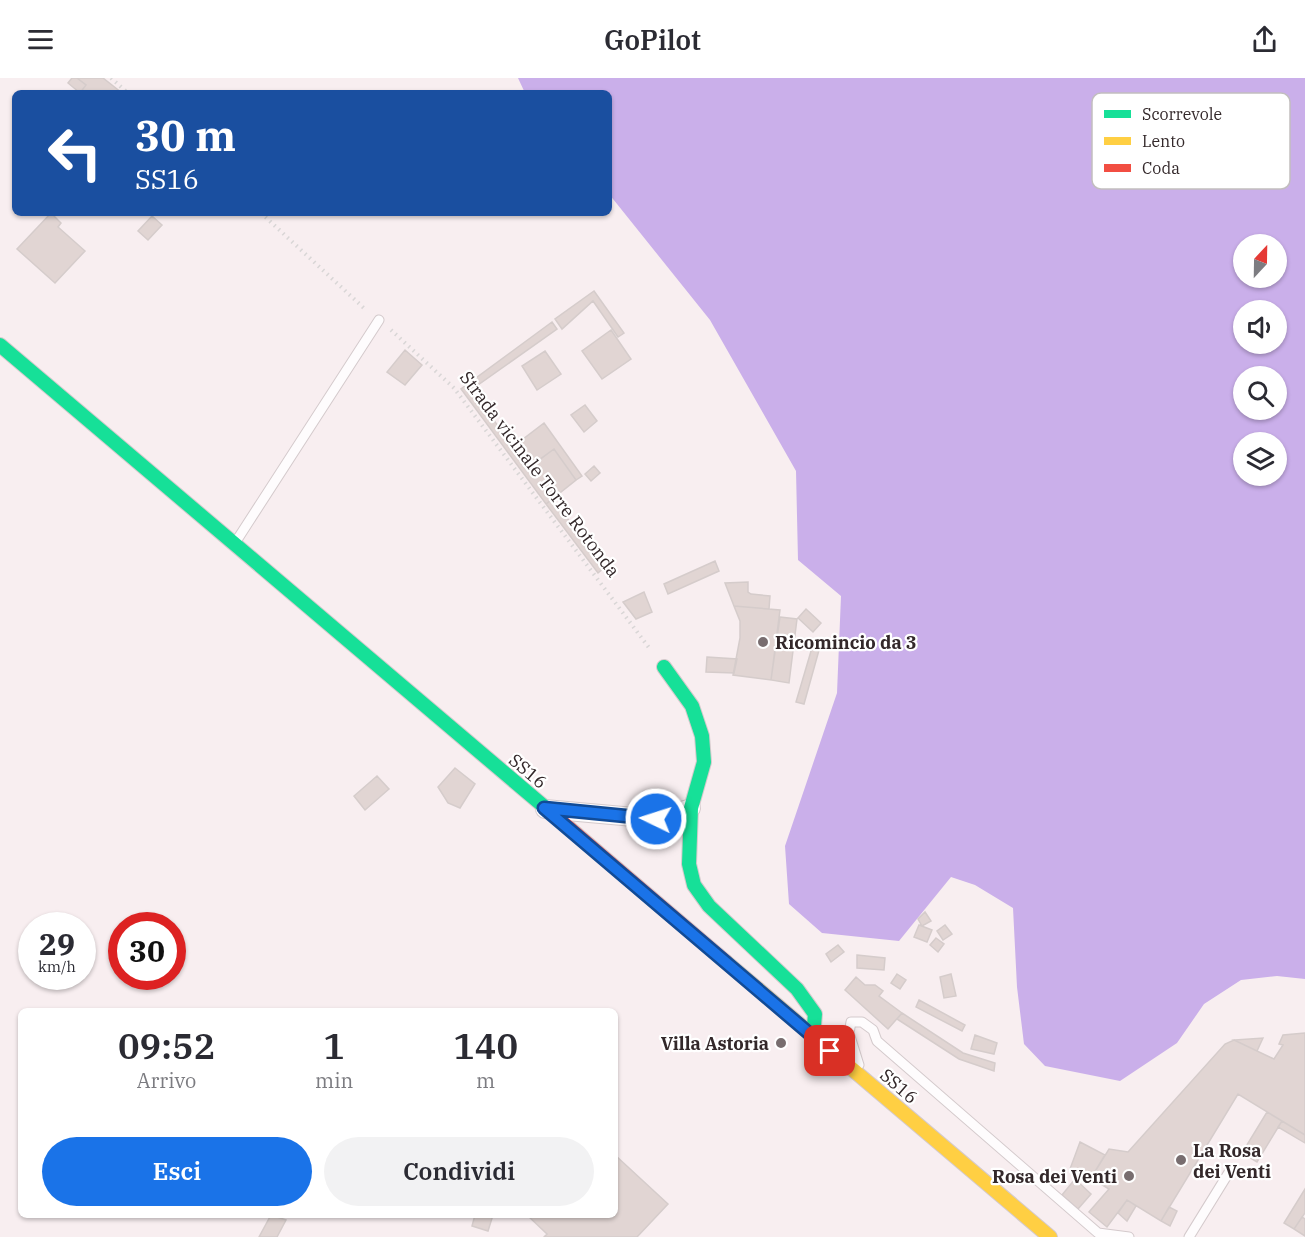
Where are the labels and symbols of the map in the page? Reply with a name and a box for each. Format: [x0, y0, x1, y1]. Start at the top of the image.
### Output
legend [1092, 93, 1290, 189]
text: Scorrevole [1142, 104, 1222, 124]
text: Lento [1142, 131, 1185, 151]
text: Coda [1142, 158, 1180, 178]
north arrow [1233, 234, 1287, 288]
street label: Strada vicinale Torre Rotonda [455, 366, 625, 582]
place label: Ricomincio da 3 [775, 631, 917, 654]
marker: Ricomincio da 3 [756, 635, 770, 649]
street label: SS16 [504, 748, 552, 794]
position arrow [624, 787, 688, 851]
speed limit sign: 30 [108, 912, 186, 990]
pin [804, 1025, 855, 1076]
place label: Villa Astoria [661, 1032, 769, 1055]
marker: Villa Astoria [774, 1036, 788, 1050]
street label: SS16 [875, 1063, 923, 1109]
place label: La Rosa dei Venti [1193, 1139, 1271, 1183]
marker: La Rosa dei Venti [1174, 1153, 1188, 1167]
place label: Rosa dei Venti [992, 1165, 1117, 1188]
marker: Rosa dei Venti [1122, 1169, 1136, 1183]

